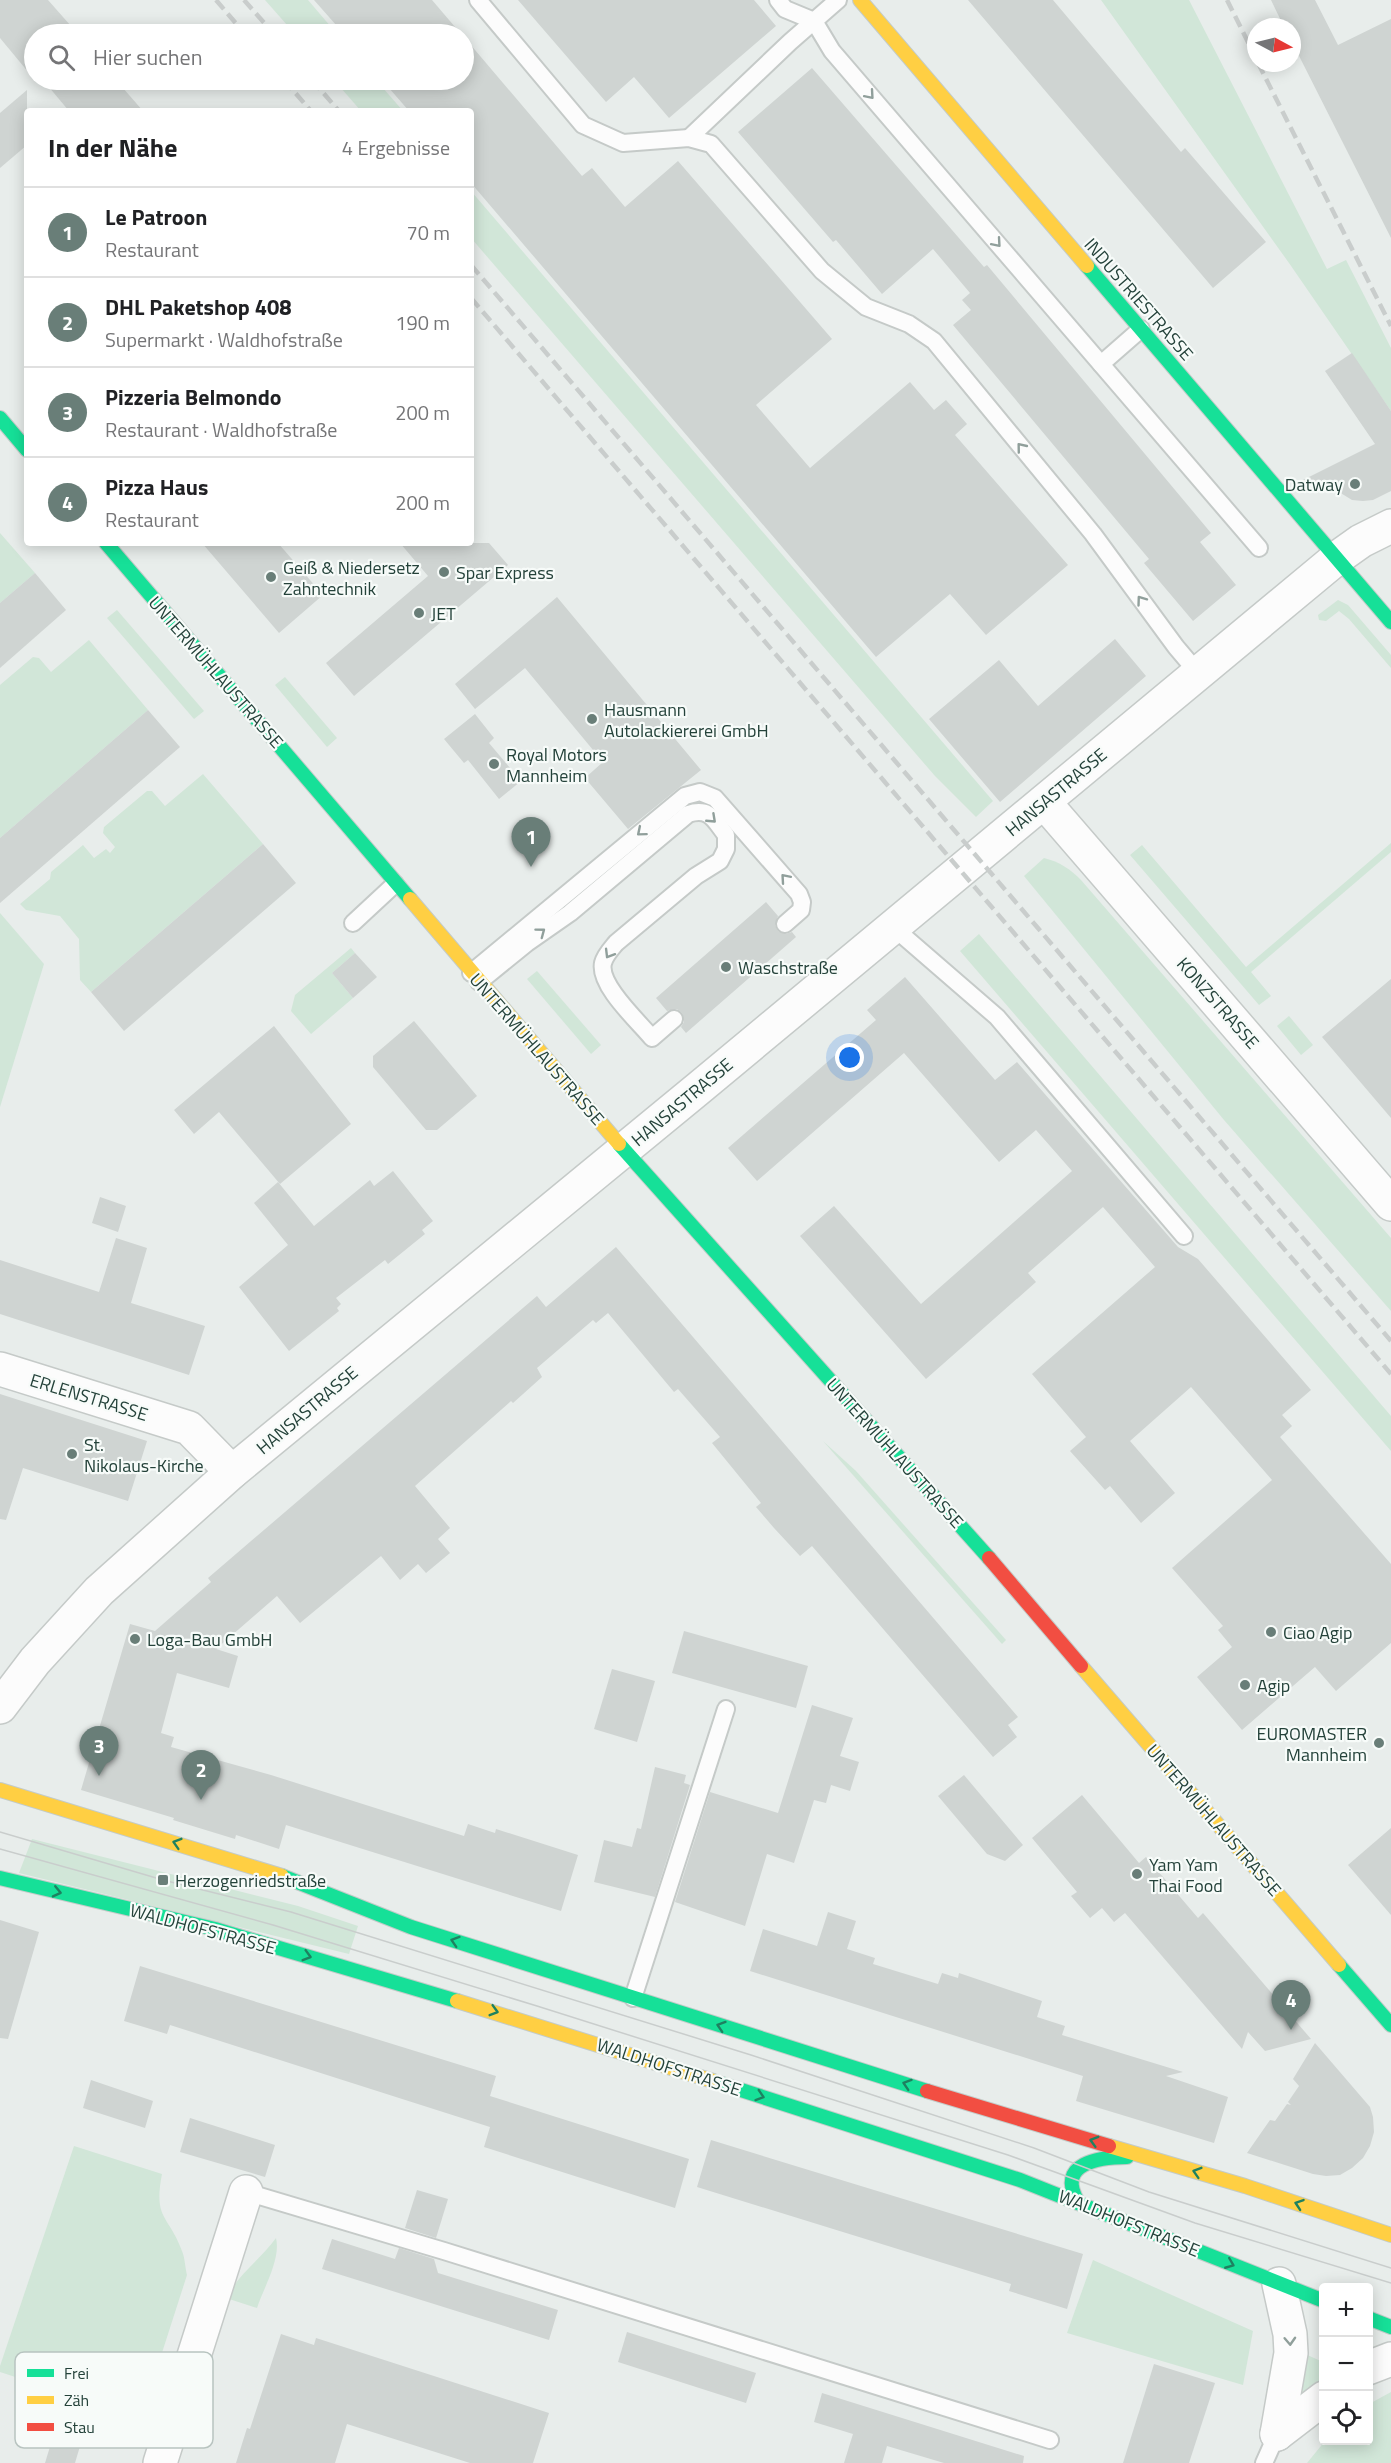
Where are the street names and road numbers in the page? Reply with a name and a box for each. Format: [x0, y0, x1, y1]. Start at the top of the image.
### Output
street label: INDUSTRIESTRASSE [1078, 232, 1200, 366]
street label: UNTERMÜHLAUSTRASSE [142, 590, 290, 754]
street label: HANSASTRASSE [999, 741, 1113, 843]
street label: KONZSTRASSE [1170, 951, 1266, 1055]
street label: UNTERMÜHLAUSTRASSE [463, 967, 611, 1131]
street label: HANSASTRASSE [625, 1051, 739, 1153]
street label: HANSASTRASSE [250, 1359, 364, 1461]
street label: ERLENSTRASSE [27, 1366, 151, 1428]
street label: UNTERMÜHLAUSTRASSE [820, 1372, 970, 1534]
street label: UNTERMÜHLAUSTRASSE [1140, 1738, 1288, 1902]
street label: WALDHOFSTRASSE [127, 1897, 279, 1961]
street label: WALDHOFSTRASSE [593, 2031, 745, 2103]
street label: WALDHOFSTRASSE [1054, 2182, 1204, 2264]

